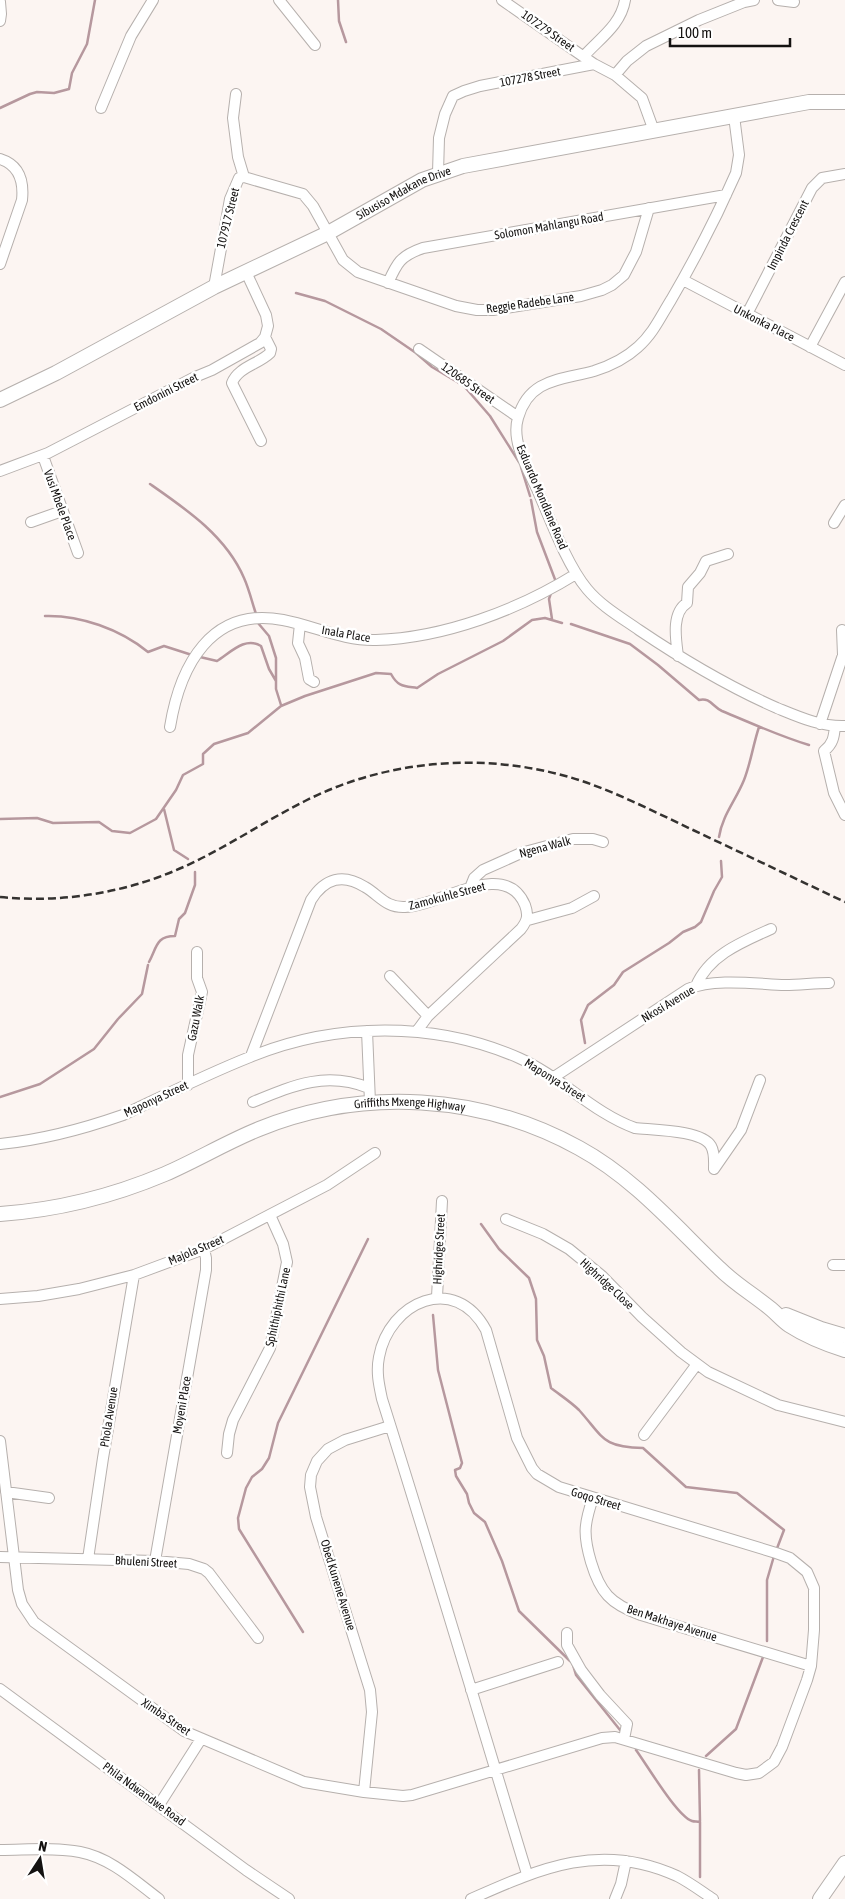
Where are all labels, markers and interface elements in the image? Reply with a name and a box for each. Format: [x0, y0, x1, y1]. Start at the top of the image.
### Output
street label: 107279 Street [519, 8, 578, 55]
scale bar [670, 15, 790, 47]
text: 100 m [678, 24, 712, 41]
street label: 107278 Street [498, 64, 562, 90]
street label: Sibusiso Mdakane Drive [354, 164, 453, 223]
street label: 107917 Street [214, 186, 242, 250]
street label: Impinda Crescent [764, 197, 812, 272]
street label: Solomon Mahlangu Road [493, 209, 605, 243]
street label: Reggie Radebe Lane [485, 290, 575, 316]
street label: Unkonka Place [731, 302, 797, 344]
street label: 120685 Street [439, 360, 498, 407]
street label: Emdonini Street [132, 370, 201, 414]
street label: Esduardo Mondlane Road [514, 442, 570, 552]
street label: Vusi Mbele Place [41, 468, 79, 542]
street label: Inala Place [320, 623, 372, 645]
street label: Ngena Walk [518, 833, 573, 861]
street label: Zamokuhle Street [407, 879, 487, 913]
street label: Nkosi Avenue [639, 983, 697, 1025]
street label: Gazu Walk [185, 993, 207, 1042]
street label: Maponya Street [522, 1056, 588, 1105]
street label: Maponya Street [122, 1078, 191, 1120]
street label: Griffiths Mxenge Highway [353, 1095, 466, 1115]
street label: Highridge Street [430, 1213, 448, 1285]
street label: Majola Street [166, 1232, 226, 1268]
street label: Highridge Close [577, 1256, 637, 1312]
street label: Sphithiphithi Lane [263, 1266, 293, 1348]
street label: Moyeni Place [170, 1375, 194, 1435]
street label: Phola Avenue [97, 1386, 121, 1448]
street label: Goqo Street [569, 1485, 623, 1513]
street label: Obed Kunene Avenue [318, 1538, 358, 1632]
street label: Bhuleni Street [114, 1553, 178, 1571]
street label: Ben Makhaye Avenue [625, 1602, 719, 1644]
street label: Ximba Street [139, 1696, 194, 1739]
street label: Phila Ndwandwe Road [100, 1759, 188, 1829]
north arrow [15, 1834, 65, 1884]
text: N [37, 1838, 48, 1855]

